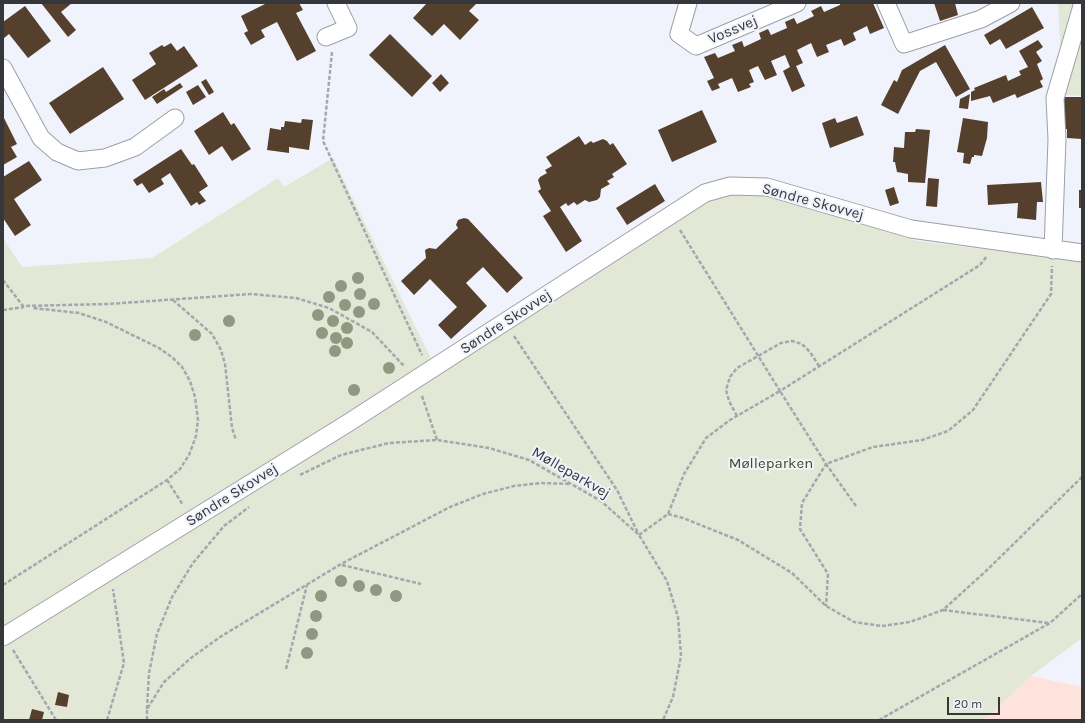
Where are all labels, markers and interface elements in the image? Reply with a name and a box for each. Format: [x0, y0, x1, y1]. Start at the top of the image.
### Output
street label: Vossvej [706, 12, 760, 48]
street label: Søndre Skovvej [760, 180, 866, 224]
street label: Søndre Skovvej [457, 286, 555, 358]
street label: Mølleparkvej [528, 443, 614, 503]
park label: Mølleparken [729, 455, 813, 473]
street label: Søndre Skovvej [183, 460, 281, 530]
scale bar [949, 689, 1002, 715]
text: 20 m [954, 697, 982, 711]

